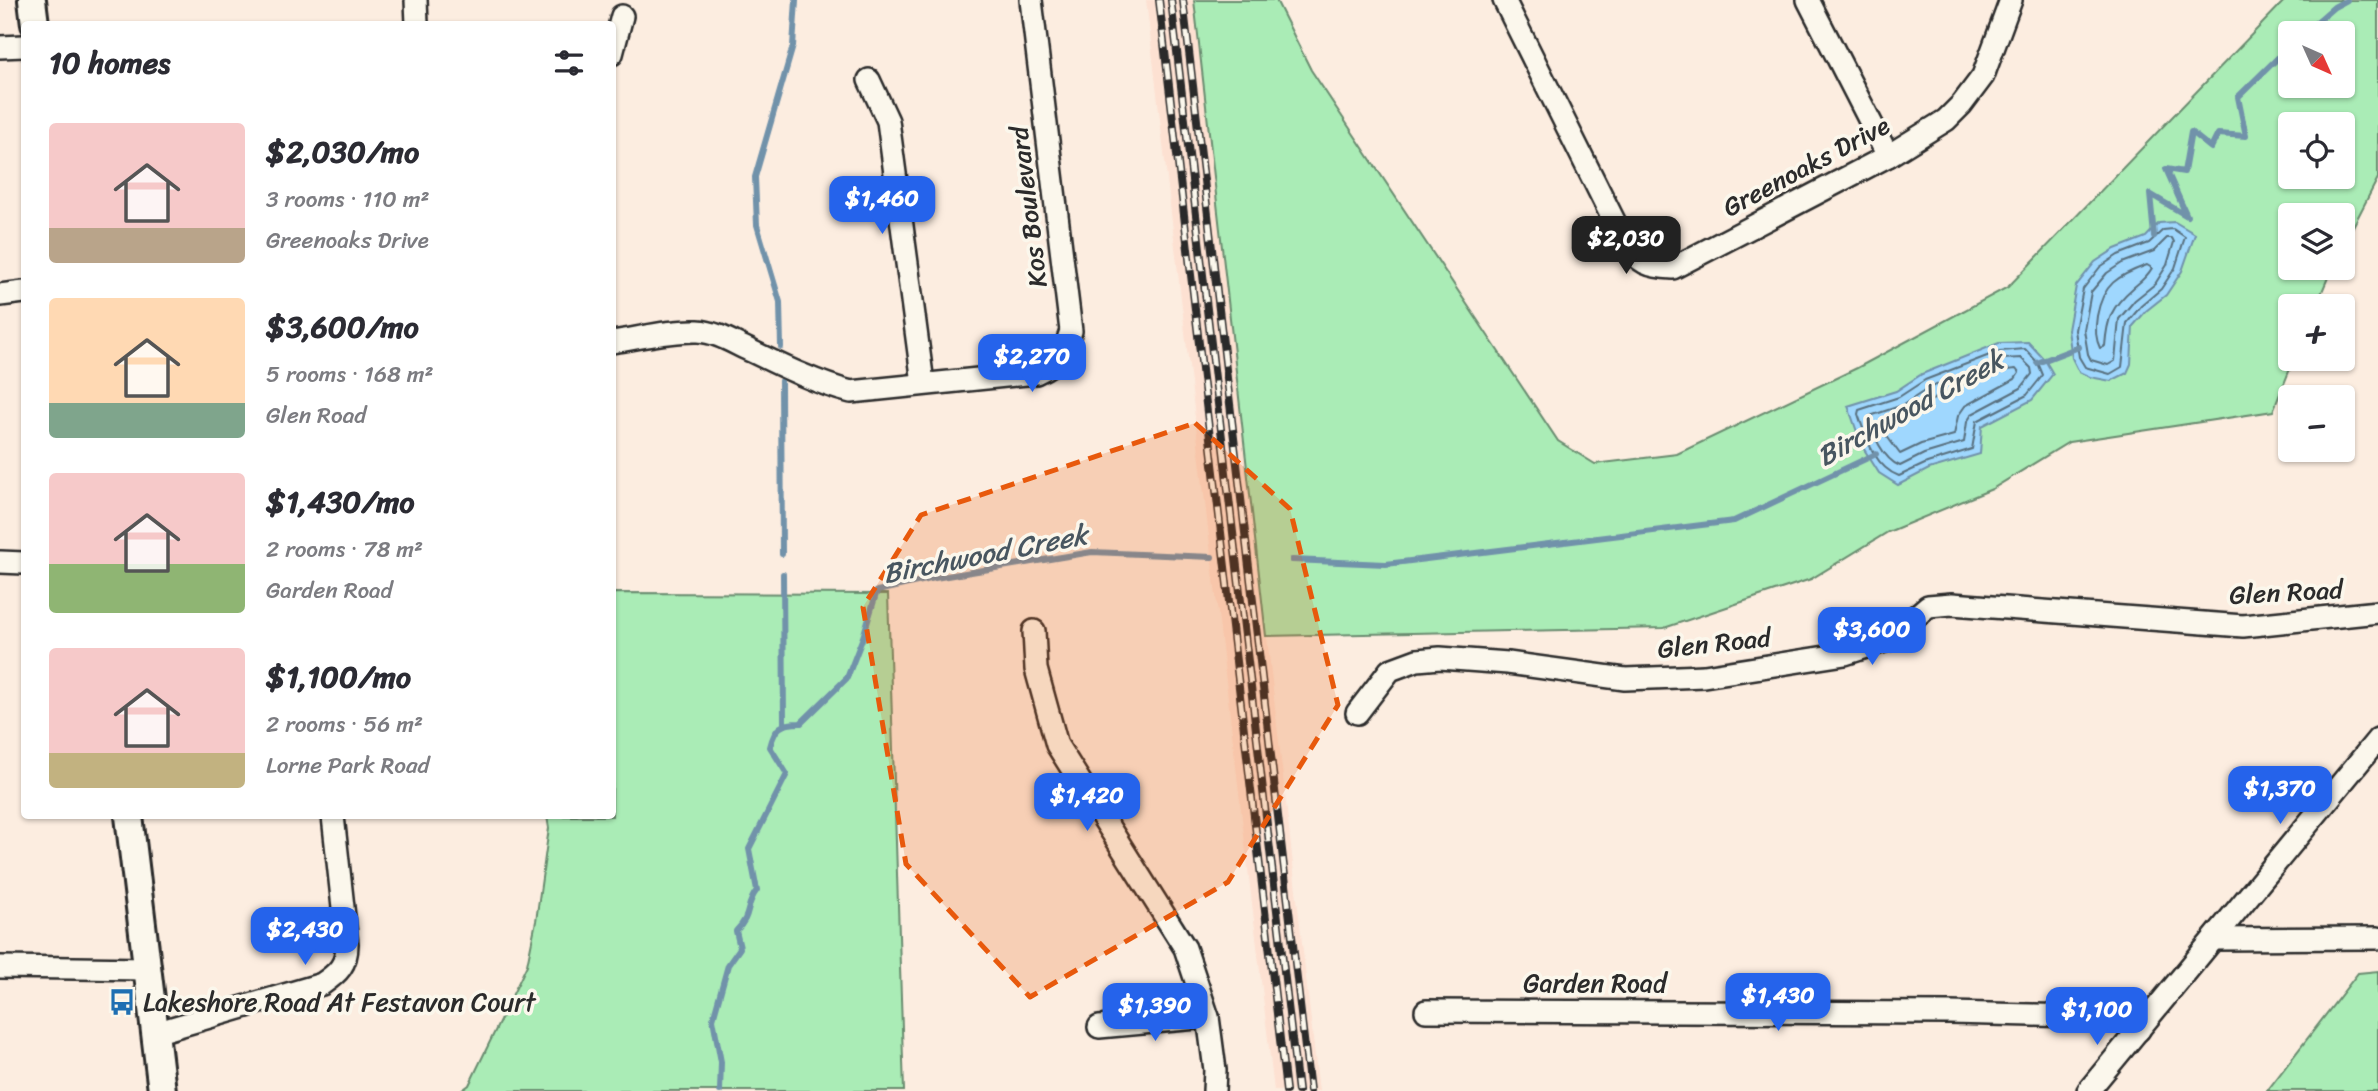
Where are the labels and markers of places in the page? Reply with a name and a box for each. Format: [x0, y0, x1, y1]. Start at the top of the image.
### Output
pin: $1,460 [825, 176, 939, 236]
pin: $2,030 [1569, 216, 1683, 276]
pin: $2,270 [975, 334, 1089, 394]
pin: $3,600 [1815, 608, 1929, 667]
pin: $1,370 [2223, 766, 2337, 826]
pin: $1,420 [1030, 774, 1144, 833]
pin: $2,430 [248, 908, 362, 967]
pin: $1,430 [1721, 974, 1835, 1033]
place label: Lakeshore Road At Festavon Court [143, 979, 537, 1025]
pin: $1,390 [1098, 984, 1212, 1043]
bus stop icon: Lakeshore Road At Festavon Court [107, 987, 137, 1017]
pin: $1,100 [2040, 988, 2154, 1047]

